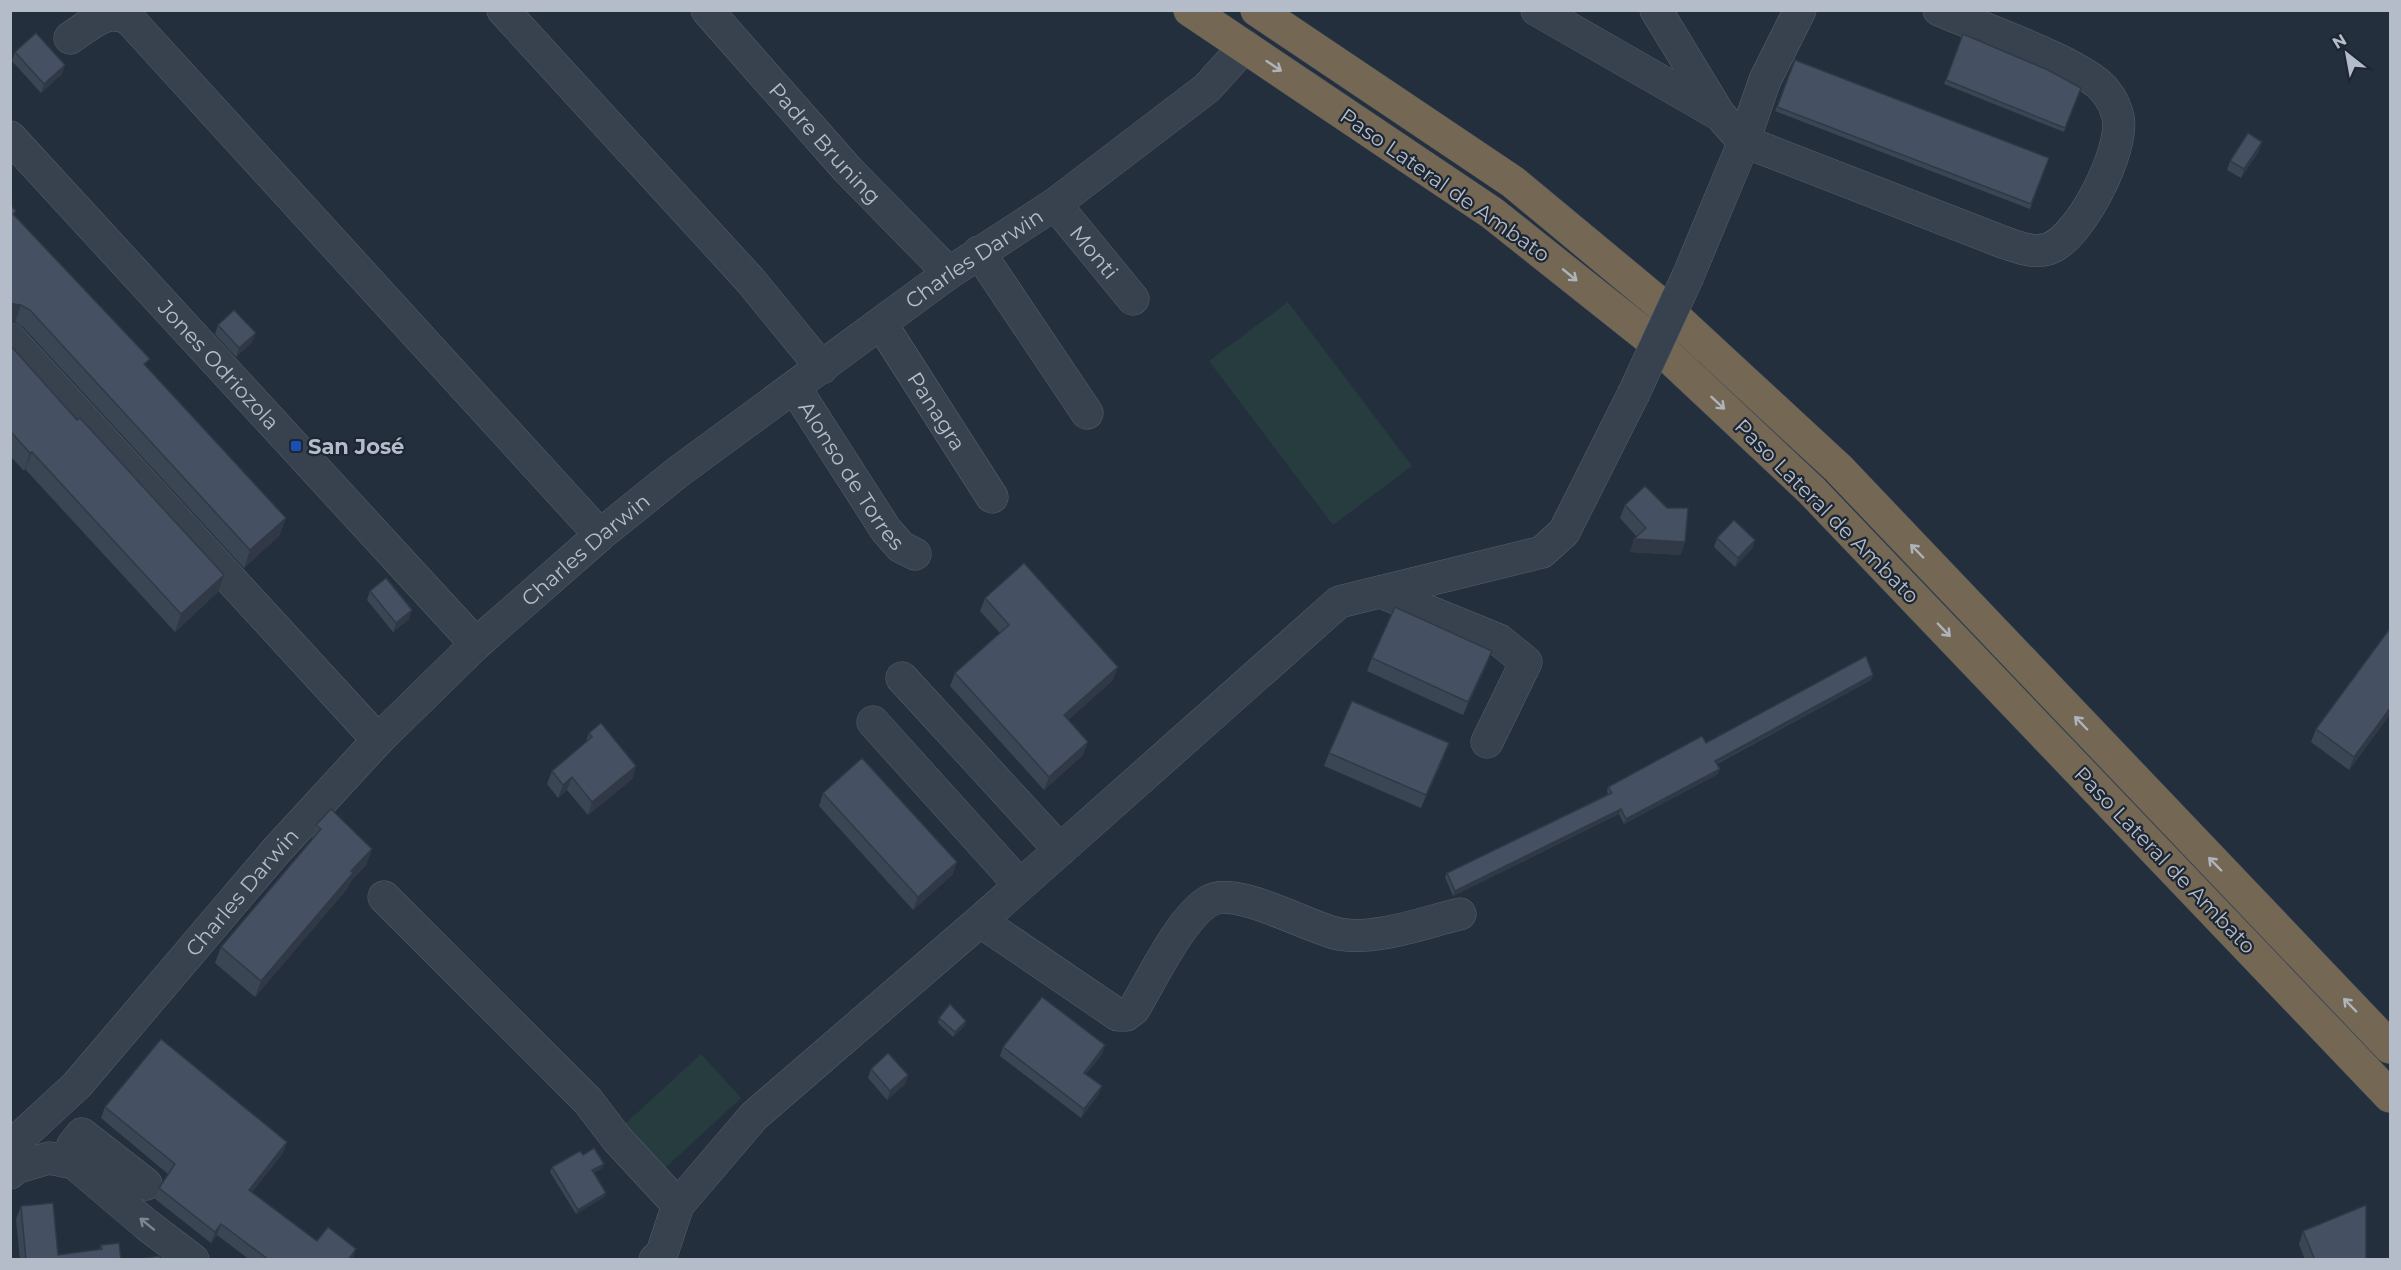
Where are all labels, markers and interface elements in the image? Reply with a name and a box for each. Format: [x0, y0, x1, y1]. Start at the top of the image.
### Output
north arrow [2317, 24, 2377, 84]
text: N [2329, 30, 2350, 53]
one-way arrow [1265, 60, 1282, 72]
street label: Padre Bruning [764, 77, 886, 209]
street label: Paso Lateral de Ambato [1335, 103, 1555, 267]
street label: Charles Darwin [900, 203, 1047, 313]
street label: Monti [1065, 220, 1124, 284]
one-way arrow [1562, 269, 1578, 282]
street label: Jones Odriozola [153, 294, 285, 434]
street label: Panagra [903, 367, 971, 455]
street label: Alonso de Torres [794, 396, 910, 555]
one-way arrow [1710, 396, 1725, 410]
street label: Paso Lateral de Ambato [1730, 414, 1924, 608]
place label: San José [308, 434, 404, 459]
marker: San José [289, 439, 303, 453]
street label: Charles Darwin [516, 488, 654, 611]
one-way arrow [1910, 544, 1924, 559]
one-way arrow [1937, 622, 1952, 637]
one-way arrow [2074, 716, 2088, 731]
street label: Paso Lateral de Ambato [2069, 761, 2261, 959]
street label: Charles Darwin [180, 823, 303, 961]
one-way arrow [2209, 857, 2223, 872]
one-way arrow [2343, 998, 2357, 1013]
one-way arrow [139, 1218, 155, 1231]

